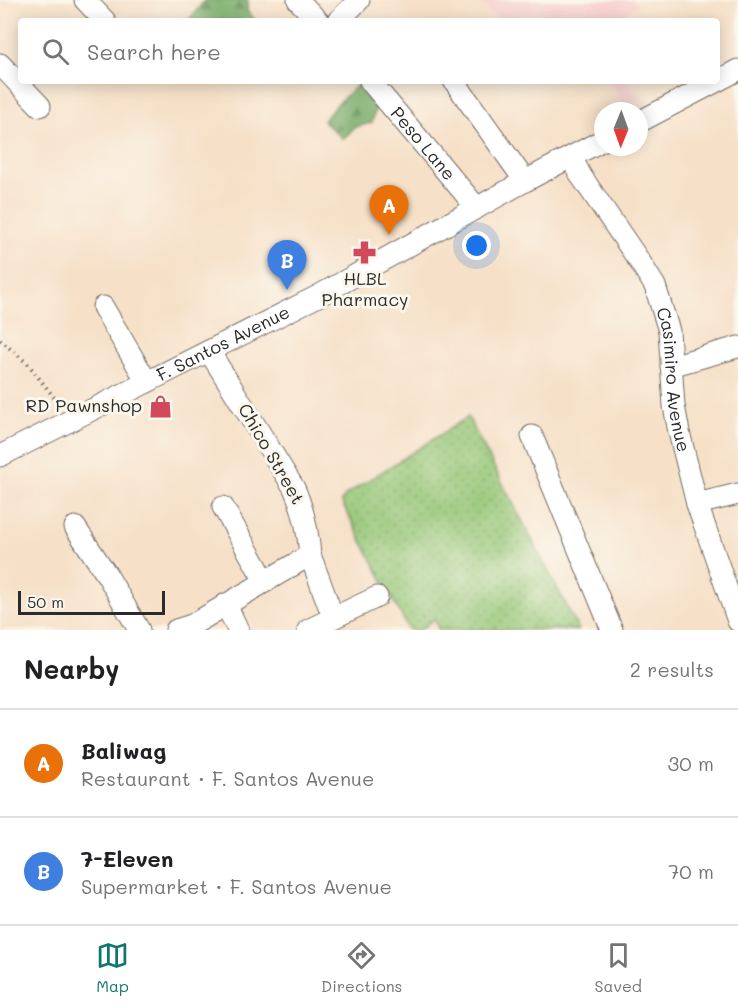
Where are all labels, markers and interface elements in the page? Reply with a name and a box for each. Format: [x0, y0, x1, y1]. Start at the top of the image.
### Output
search box [18, 18, 720, 84]
icon: search [39, 35, 72, 68]
text: Search here [87, 37, 221, 66]
street label: Peso Lane [386, 101, 462, 185]
north arrow [594, 102, 648, 156]
pin: A [370, 186, 408, 235]
your location [462, 231, 491, 260]
pin: B [268, 240, 306, 290]
pharmacy icon: HLBL Pharmacy [352, 240, 378, 266]
place label: HLBL Pharmacy [322, 266, 408, 311]
street label: F. Santos Avenue [152, 299, 294, 386]
street label: Casimiro Avenue [651, 304, 697, 454]
place label: RD Pawnshop [26, 393, 142, 417]
shop icon: RD Pawnshop [147, 393, 173, 419]
street label: Chico Street [233, 399, 310, 508]
scale bar [18, 588, 165, 616]
text: 50 m [27, 591, 64, 612]
text: Nearby [24, 652, 119, 686]
text: 2 results [630, 656, 714, 682]
text: Baliwag [81, 736, 166, 765]
text: A [37, 750, 50, 776]
text: 30 m [668, 750, 714, 776]
text: Restaurant · F. Santos Avenue [81, 765, 374, 791]
text: 7-Eleven [81, 844, 173, 873]
text: B [37, 858, 50, 884]
text: 70 m [668, 858, 714, 884]
text: Supermarket · F. Santos Avenue [81, 873, 392, 899]
tab: Map [96, 939, 129, 996]
tab: Directions [321, 939, 402, 996]
tab: Saved [594, 939, 642, 996]

